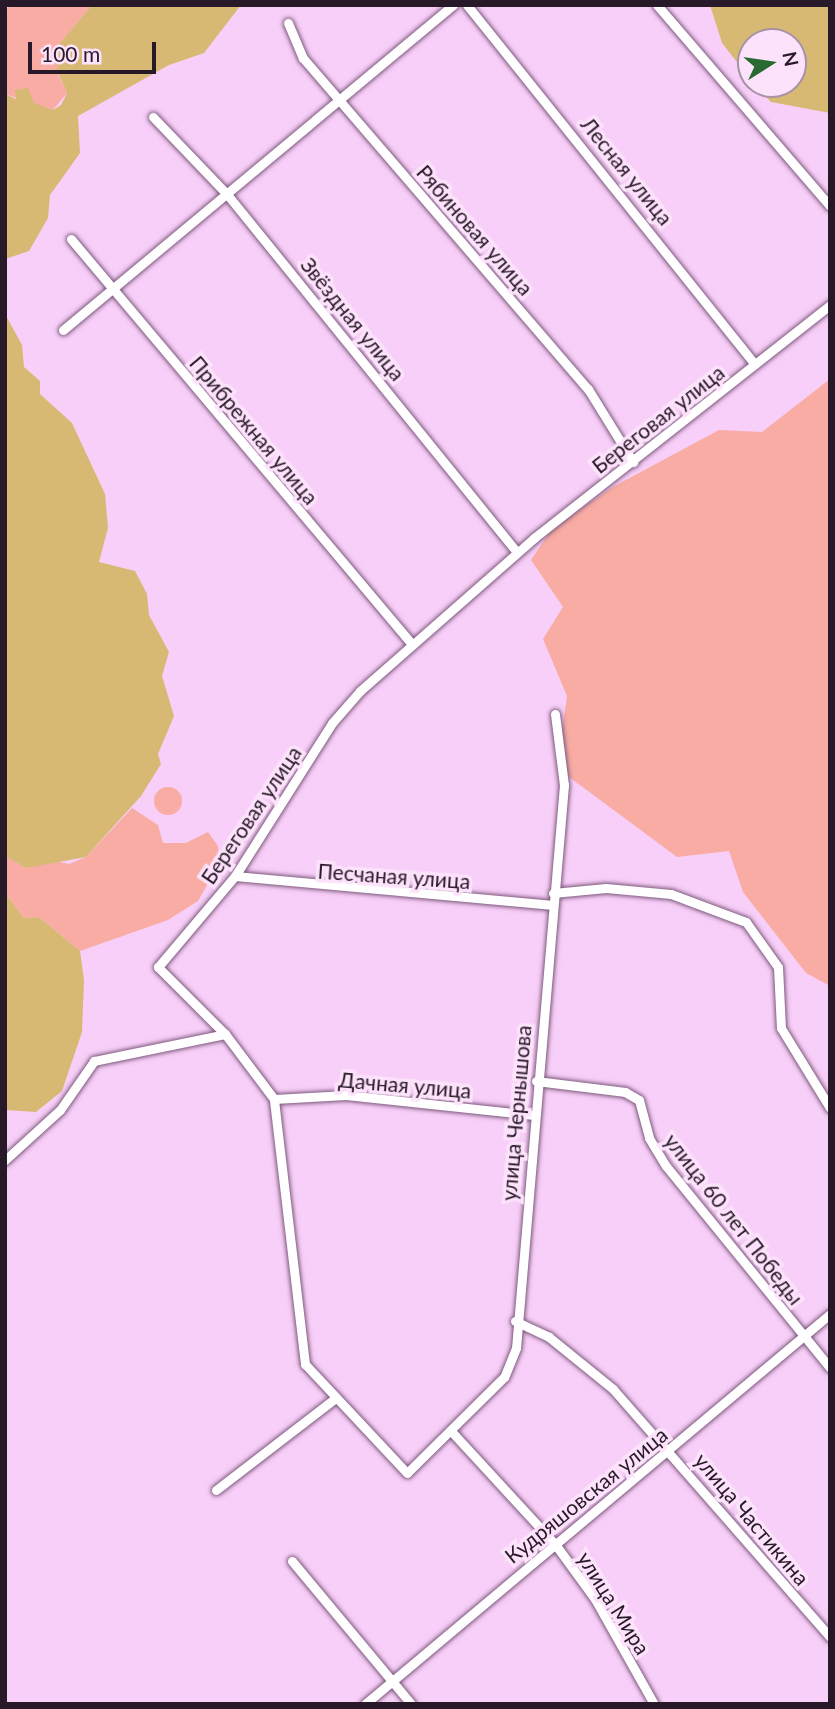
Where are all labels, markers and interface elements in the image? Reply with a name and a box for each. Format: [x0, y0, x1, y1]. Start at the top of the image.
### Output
scale bar [32, 28, 159, 72]
north arrow [737, 28, 807, 98]
text: 100 m [41, 41, 100, 66]
text: N [778, 49, 804, 68]
street label: Лесная улица [576, 112, 678, 230]
street label: Рябиновая улица [412, 160, 538, 300]
street label: Звёздная улица [296, 252, 410, 386]
street label: Прибрежная улица [185, 351, 323, 509]
street label: Береговая улица [587, 360, 729, 478]
street label: Береговая улица [196, 741, 306, 889]
street label: Песчаная улица [317, 858, 471, 894]
street label: улица Чернышова [496, 1024, 536, 1202]
street label: Дачная улица [338, 1067, 472, 1103]
street label: улица 60 лет Победы [659, 1128, 809, 1310]
street label: Кудряшовская улица [500, 1422, 672, 1568]
street label: улица Частикина [689, 1448, 815, 1590]
street label: улица Мира [572, 1547, 656, 1659]

